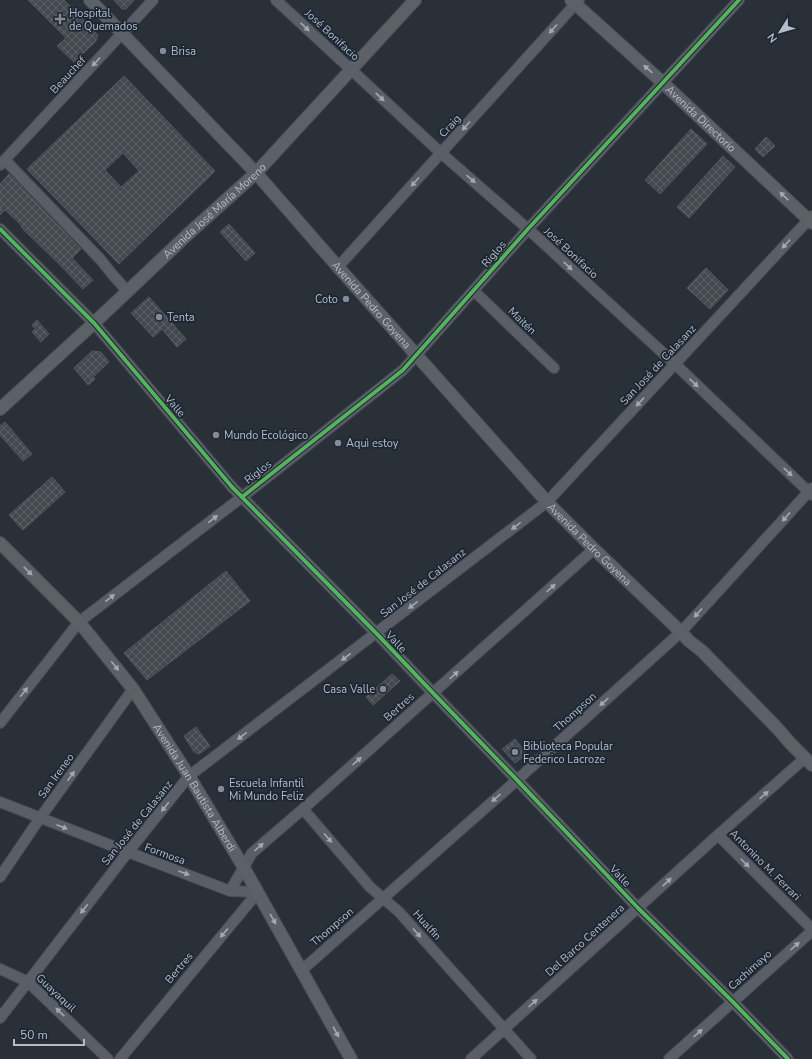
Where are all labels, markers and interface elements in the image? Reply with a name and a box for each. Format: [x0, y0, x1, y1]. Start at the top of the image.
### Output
street label: José Bonifacio [301, 5, 362, 64]
place label: Hospital de Quemados [69, 6, 138, 34]
north arrow [760, 12, 800, 52]
marker: Hospital de Quemados [54, 13, 66, 25]
one-way arrow [300, 22, 310, 31]
one-way arrow [549, 24, 558, 34]
text: N [764, 30, 781, 46]
place label: Brisa [171, 44, 196, 59]
marker: Brisa [158, 46, 168, 56]
street label: Beauchef [47, 53, 89, 97]
one-way arrow [91, 57, 100, 67]
one-way arrow [642, 65, 653, 74]
street label: Avenida Directorio [663, 82, 739, 155]
one-way arrow [375, 92, 385, 101]
street label: Craig [436, 111, 464, 141]
one-way arrow [462, 120, 471, 131]
street label: Avenida José María Moreno [159, 160, 269, 262]
one-way arrow [466, 174, 475, 183]
one-way arrow [411, 177, 420, 187]
one-way arrow [778, 192, 789, 201]
street label: José Bonifacio [540, 223, 601, 282]
street label: Riglos [478, 237, 510, 271]
one-way arrow [781, 239, 790, 249]
street label: Avenida Pedro Goyena [329, 258, 415, 352]
one-way arrow [563, 261, 572, 270]
place label: Coto [315, 292, 338, 307]
marker: Coto [341, 294, 351, 304]
street label: Maitén [505, 304, 539, 338]
place label: Tenta [167, 310, 195, 325]
marker: Tenta [154, 312, 164, 322]
street label: San José de Calasanz [617, 321, 699, 409]
one-way arrow [689, 378, 699, 387]
street label: Valle [161, 391, 189, 421]
one-way arrow [636, 396, 645, 407]
place label: Mundo Ecológico [224, 428, 308, 443]
marker: Mundo Ecológico [211, 430, 221, 440]
place label: Aquì estoy [346, 436, 399, 451]
marker: Aquì estoy [333, 438, 343, 448]
street label: Riglos [241, 457, 275, 487]
one-way arrow [783, 467, 793, 477]
street label: Avenida Pedro Goyena [544, 499, 635, 589]
one-way arrow [781, 511, 790, 522]
one-way arrow [208, 514, 219, 523]
one-way arrow [511, 522, 522, 530]
street label: San José de Calasanz [377, 545, 469, 621]
one-way arrow [23, 566, 33, 576]
one-way arrow [546, 583, 556, 593]
one-way arrow [105, 594, 116, 602]
one-way arrow [408, 601, 418, 609]
one-way arrow [694, 608, 703, 618]
street label: Valle [381, 627, 410, 656]
one-way arrow [340, 653, 351, 661]
one-way arrow [111, 661, 120, 672]
one-way arrow [449, 670, 459, 679]
place label: Casa Valle [323, 682, 375, 697]
marker: Casa Valle [378, 684, 388, 694]
one-way arrow [20, 687, 28, 698]
street label: Bertres [380, 689, 418, 725]
street label: Thompson [550, 689, 600, 735]
one-way arrow [598, 697, 609, 706]
street label: Avenida Juan Bautista Alberdi [150, 721, 240, 854]
one-way arrow [237, 732, 248, 740]
place label: Biblioteca Popular Federico Lacroze [523, 739, 613, 767]
marker: Biblioteca Popular Federico Lacroze [510, 747, 520, 757]
street label: San Ireneo [35, 750, 77, 802]
one-way arrow [352, 757, 361, 766]
one-way arrow [66, 771, 75, 782]
place label: Escuela Infantil Mi Mundo Feliz [229, 776, 305, 804]
street label: San José de Calasanz [98, 777, 176, 869]
marker: Escuela Infantil Mi Mundo Feliz [216, 784, 226, 794]
one-way arrow [758, 790, 769, 799]
one-way arrow [492, 793, 501, 802]
one-way arrow [160, 801, 169, 812]
one-way arrow [57, 824, 68, 830]
street label: Antonino M. Ferrari [726, 826, 804, 904]
one-way arrow [324, 833, 333, 844]
street label: Formosa [142, 840, 188, 868]
one-way arrow [254, 842, 264, 851]
one-way arrow [740, 858, 750, 868]
street label: Valle [605, 861, 634, 890]
one-way arrow [178, 871, 190, 877]
one-way arrow [662, 877, 672, 886]
street label: Del Barco Centenera [542, 900, 628, 980]
one-way arrow [80, 903, 88, 914]
street label: Thompson [307, 904, 357, 950]
street label: Hualfin [409, 907, 445, 943]
one-way arrow [269, 913, 276, 925]
one-way arrow [413, 927, 422, 938]
one-way arrow [219, 928, 228, 938]
one-way arrow [790, 941, 800, 951]
street label: Cachimayo [725, 946, 775, 994]
street label: Bertres [162, 949, 196, 987]
street label: Guayaquil [33, 971, 80, 1016]
one-way arrow [528, 999, 538, 1008]
one-way arrow [55, 1008, 65, 1017]
scale bar [14, 1021, 84, 1047]
one-way arrow [333, 1026, 340, 1038]
text: 50 m [20, 1027, 48, 1043]
one-way arrow [693, 1028, 703, 1038]

